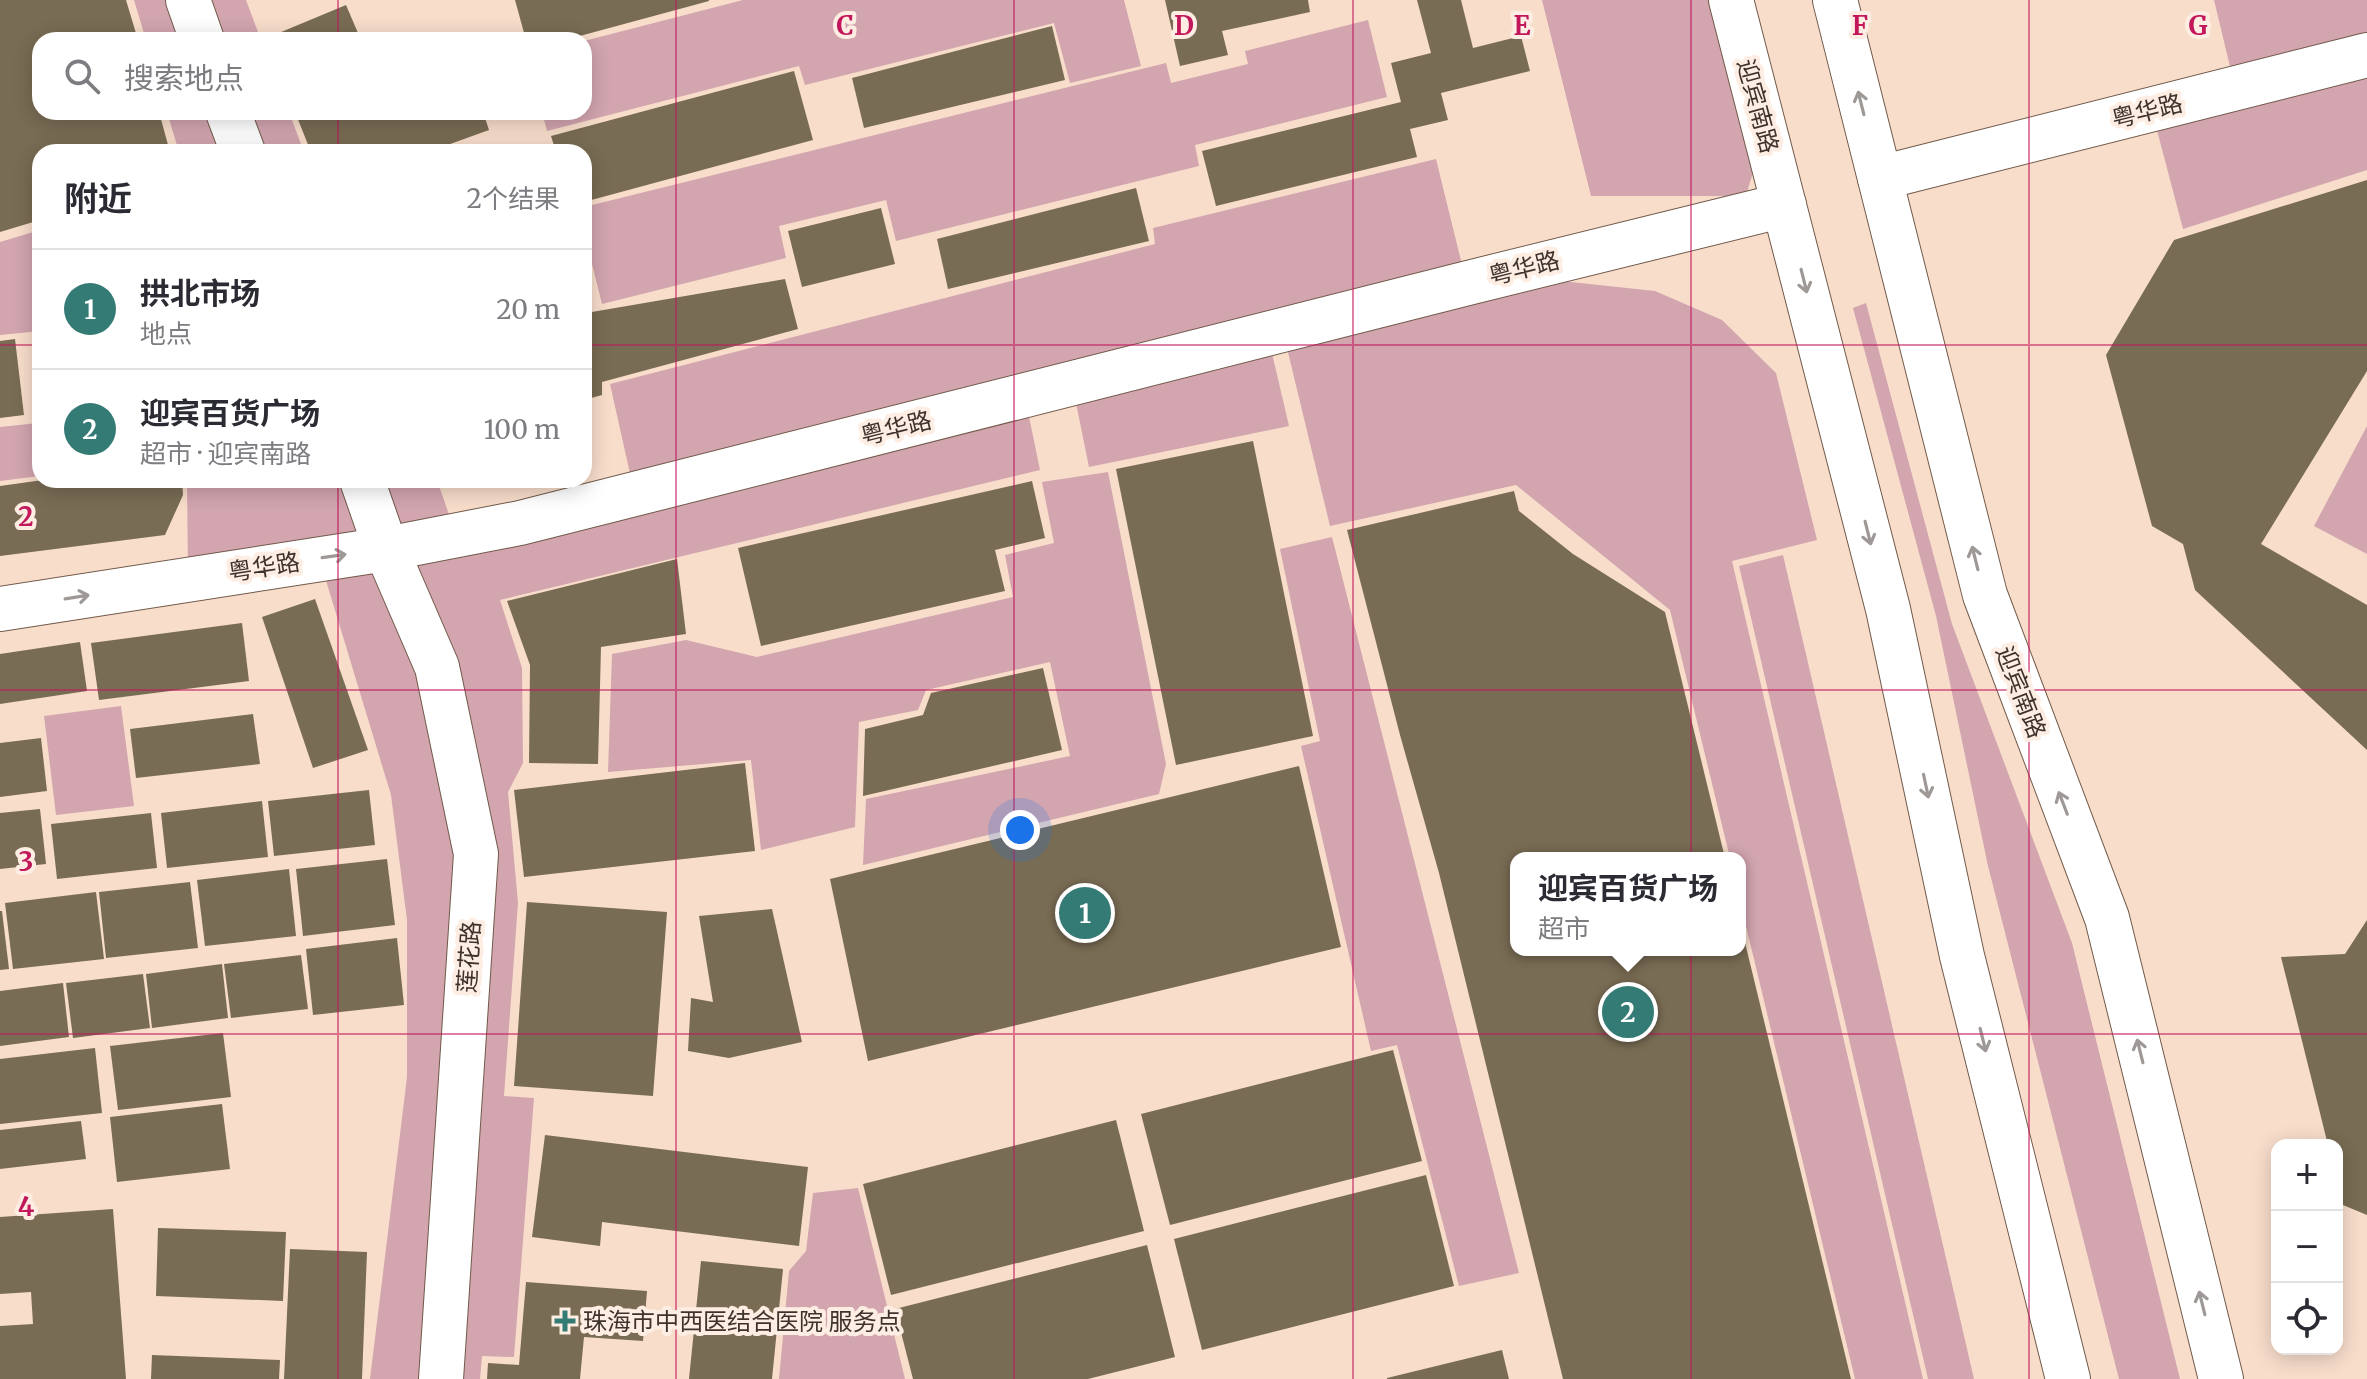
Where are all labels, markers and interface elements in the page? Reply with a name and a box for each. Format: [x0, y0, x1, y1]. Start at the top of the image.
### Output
text: C [836, 9, 854, 42]
text: D [1174, 9, 1194, 42]
text: E [1514, 9, 1531, 42]
text: F [1852, 9, 1868, 42]
text: G [2189, 9, 2208, 42]
search box [32, 32, 592, 120]
icon: search [60, 54, 104, 98]
street label: 迎宾南路 [1731, 56, 1785, 156]
text: 搜索地点 [124, 59, 244, 97]
street label: 粤华路 [2108, 87, 2186, 135]
one-way arrow [1853, 90, 1868, 116]
text: 附近 [64, 178, 132, 220]
text: 2个结果 [467, 182, 560, 215]
street label: 粤华路 [1485, 244, 1563, 292]
one-way arrow [1797, 267, 1812, 293]
text: 拱北市场 [140, 274, 260, 312]
text: 1 [84, 293, 96, 326]
text: 20 m [496, 293, 560, 326]
text: 地点 [140, 317, 192, 350]
text: 迎宾百货广场 [140, 394, 320, 432]
street label: 粤华路 [857, 404, 935, 452]
text: 2 [82, 413, 98, 446]
text: 100 m [484, 413, 560, 446]
text: 超市 · 迎宾南路 [140, 437, 311, 470]
text: 2 [18, 500, 34, 533]
one-way arrow [1862, 519, 1877, 545]
street label: 粤华路 [226, 546, 302, 588]
one-way arrow [1967, 546, 1982, 572]
one-way arrow [321, 548, 346, 563]
one-way arrow [64, 589, 89, 604]
street label: 迎宾南路 [1989, 642, 2053, 742]
one-way arrow [1919, 773, 1934, 799]
one-way arrow [2055, 791, 2069, 816]
your location [1000, 810, 1040, 850]
text: 3 [19, 845, 33, 878]
popup [1510, 852, 1746, 956]
text: 迎宾百货广场 [1538, 869, 1718, 907]
pin: 1 [1059, 883, 1111, 943]
text: 超市 [1538, 912, 1590, 945]
street label: 莲花路 [451, 920, 487, 994]
pin: 2 [1602, 982, 1654, 1042]
one-way arrow [1977, 1026, 1992, 1052]
one-way arrow [2131, 1039, 2146, 1064]
map controls [2271, 1139, 2343, 1355]
button: + [2271, 1139, 2343, 1211]
text: 4 [18, 1190, 35, 1223]
button: − [2271, 1211, 2343, 1283]
button: locate [2271, 1283, 2343, 1355]
one-way arrow [2194, 1291, 2209, 1317]
place label: 珠海市中西医结合医院 服务点 [583, 1306, 901, 1337]
marker: 珠海市中西医结合医院 服务点 [554, 1310, 576, 1332]

